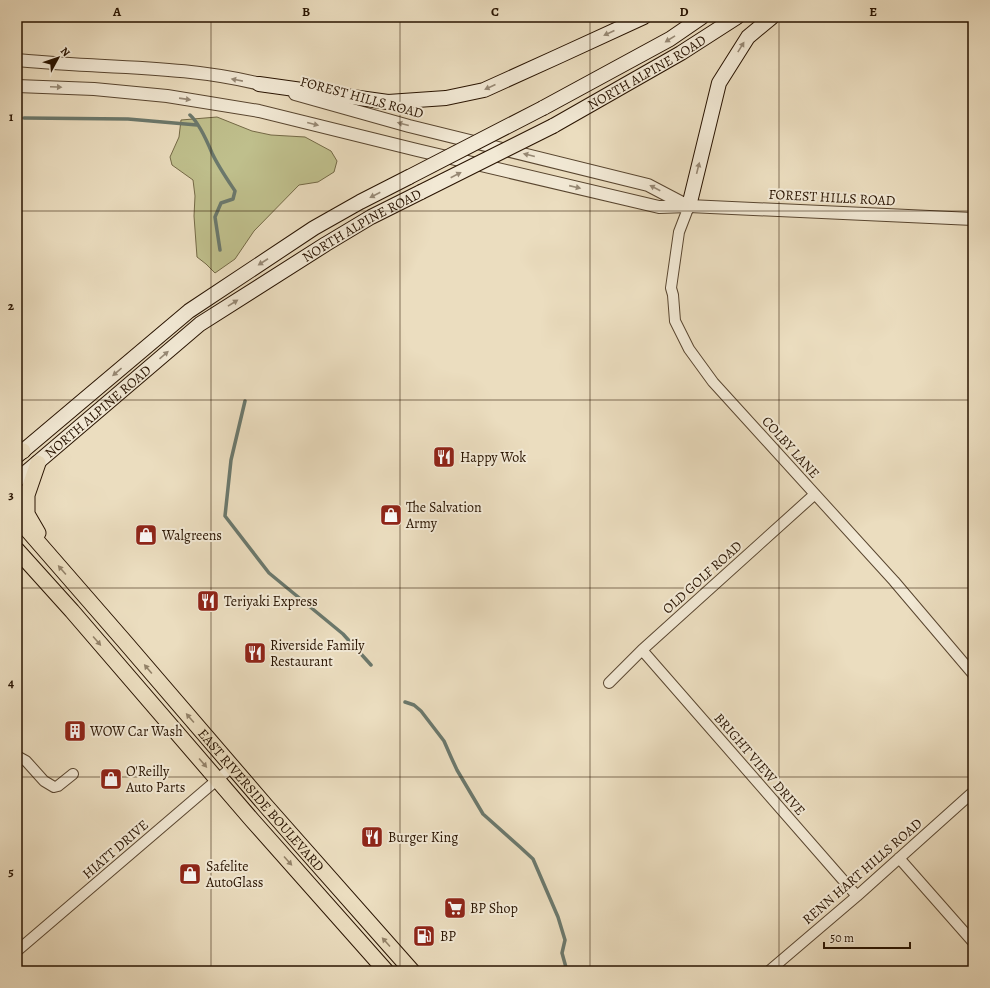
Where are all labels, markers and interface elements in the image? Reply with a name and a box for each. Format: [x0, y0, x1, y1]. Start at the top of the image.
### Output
text: A [112, 3, 122, 20]
text: B [302, 3, 310, 20]
text: C [491, 3, 499, 20]
text: D [679, 3, 689, 20]
text: E [869, 3, 877, 20]
street label: NORTH ALPINE ROAD [584, 30, 710, 114]
one-way arrow [603, 30, 614, 36]
one-way arrow [665, 35, 675, 43]
north arrow [38, 38, 78, 78]
one-way arrow [738, 41, 745, 53]
text: N [57, 44, 74, 60]
street label: FOREST HILLS ROAD [298, 72, 426, 123]
one-way arrow [231, 76, 243, 82]
one-way arrow [50, 84, 62, 91]
one-way arrow [485, 84, 496, 90]
one-way arrow [179, 96, 191, 102]
text: 1 [9, 108, 14, 125]
one-way arrow [307, 121, 319, 127]
one-way arrow [397, 121, 409, 127]
one-way arrow [523, 152, 535, 158]
one-way arrow [696, 162, 702, 174]
one-way arrow [450, 172, 461, 178]
street label: NORTH ALPINE ROAD [298, 184, 425, 267]
one-way arrow [569, 185, 581, 191]
one-way arrow [649, 185, 660, 191]
street label: FOREST HILLS ROAD [768, 185, 896, 210]
one-way arrow [369, 192, 380, 198]
one-way arrow [258, 258, 268, 266]
text: 2 [8, 297, 15, 314]
one-way arrow [227, 299, 239, 306]
one-way arrow [158, 350, 169, 359]
street label: NORTH ALPINE ROAD [41, 361, 155, 462]
one-way arrow [112, 367, 121, 376]
street label: COLBY LANE [758, 412, 824, 483]
restaurant icon: Happy Wok [431, 444, 457, 470]
place label: Happy Wok [460, 448, 526, 467]
text: 3 [8, 486, 14, 503]
place label: The Salvation Army [405, 498, 482, 533]
shop icon: The Salvation Army [378, 502, 404, 528]
shop icon: Walgreens [133, 522, 159, 548]
place label: Walgreens [161, 526, 222, 545]
street label: OLD GOLF ROAD [658, 536, 746, 618]
one-way arrow [58, 565, 67, 575]
restaurant icon: Teriyaki Express [195, 588, 221, 614]
place label: Teriyaki Express [224, 592, 318, 611]
one-way arrow [93, 635, 102, 646]
place label: Riverside Family Restaurant [270, 636, 365, 671]
restaurant icon: Riverside Family Restaurant [242, 640, 268, 666]
one-way arrow [143, 664, 152, 674]
text: 4 [8, 674, 14, 691]
street label: BRIGHT VIEW DRIVE [710, 709, 809, 820]
one-way arrow [185, 713, 194, 723]
building icon: WOW Car Wash [62, 718, 88, 744]
place label: WOW Car Wash [89, 722, 183, 741]
street label: EAST RIVERSIDE BOULEVARD [193, 725, 329, 876]
one-way arrow [198, 758, 207, 769]
place label: O'Reilly Auto Parts [125, 762, 185, 797]
shop icon: O'Reilly Auto Parts [98, 766, 124, 792]
street label: RENN HART HILLS ROAD [798, 814, 926, 929]
street label: HIATT DRIVE [78, 815, 152, 883]
restaurant icon: Burger King [359, 824, 385, 850]
place label: Burger King [388, 828, 458, 847]
one-way arrow [284, 856, 293, 866]
place label: Safelite AutoGlass [205, 857, 263, 892]
shop icon: Safelite AutoGlass [177, 861, 203, 887]
text: 5 [8, 863, 14, 880]
supermarket icon: BP Shop [442, 895, 468, 921]
place label: BP Shop [470, 899, 518, 918]
fuel station icon: BP [411, 923, 437, 949]
scale bar [824, 924, 910, 950]
place label: BP [440, 927, 456, 946]
text: 50 m [830, 930, 854, 946]
one-way arrow [381, 937, 391, 947]

